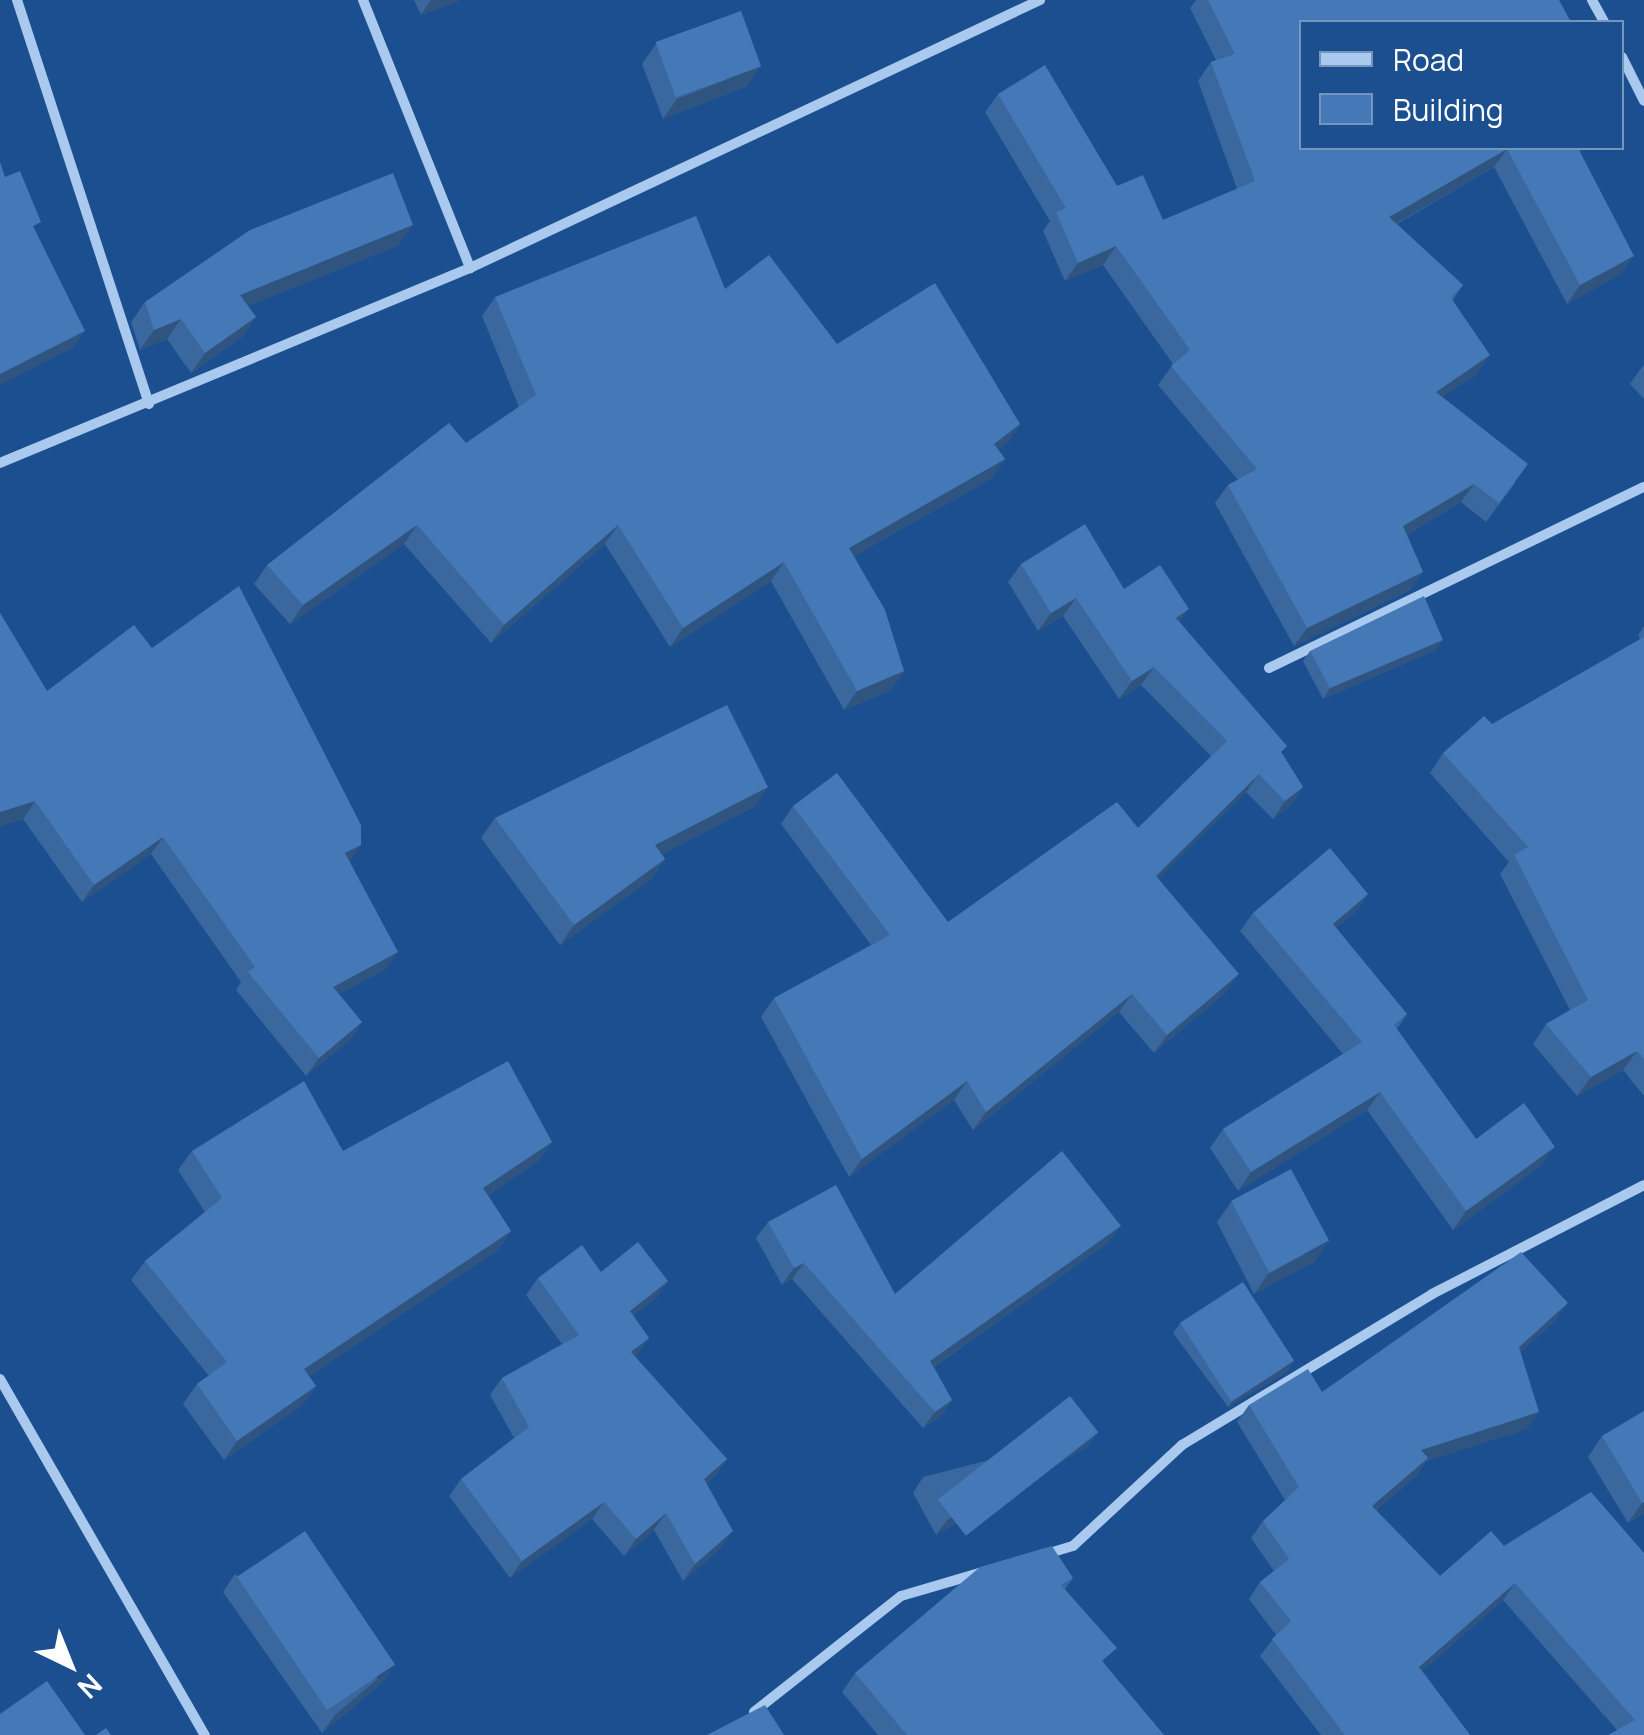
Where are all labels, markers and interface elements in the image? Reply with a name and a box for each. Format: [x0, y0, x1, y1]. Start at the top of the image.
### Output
legend [1299, 20, 1624, 150]
text: Road [1393, 39, 1464, 80]
text: Building [1393, 89, 1504, 130]
north arrow [20, 1615, 120, 1715]
text: N [70, 1666, 111, 1708]

